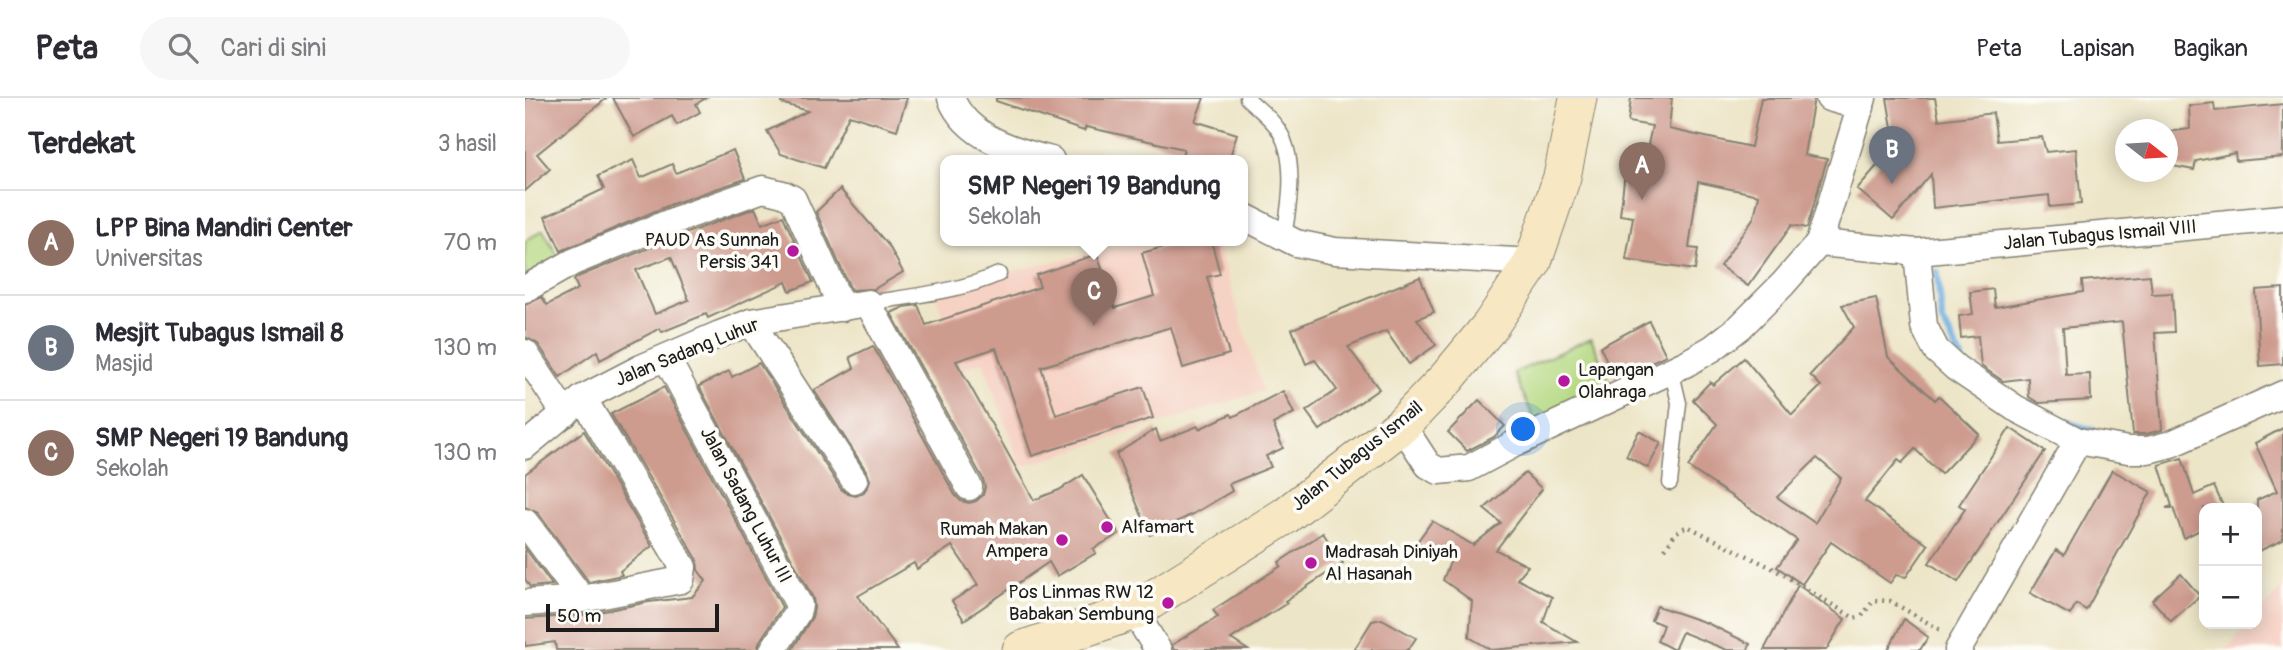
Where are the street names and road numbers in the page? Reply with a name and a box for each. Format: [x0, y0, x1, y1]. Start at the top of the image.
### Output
street label: Jalan Tubagus Ismail VIII [2002, 215, 2198, 255]
street label: Jalan Sadang Luhur [612, 312, 763, 392]
street label: Jalan Tubagus Ismail [1286, 396, 1428, 516]
street label: Jalan Sadang Luhur III [695, 423, 797, 587]

